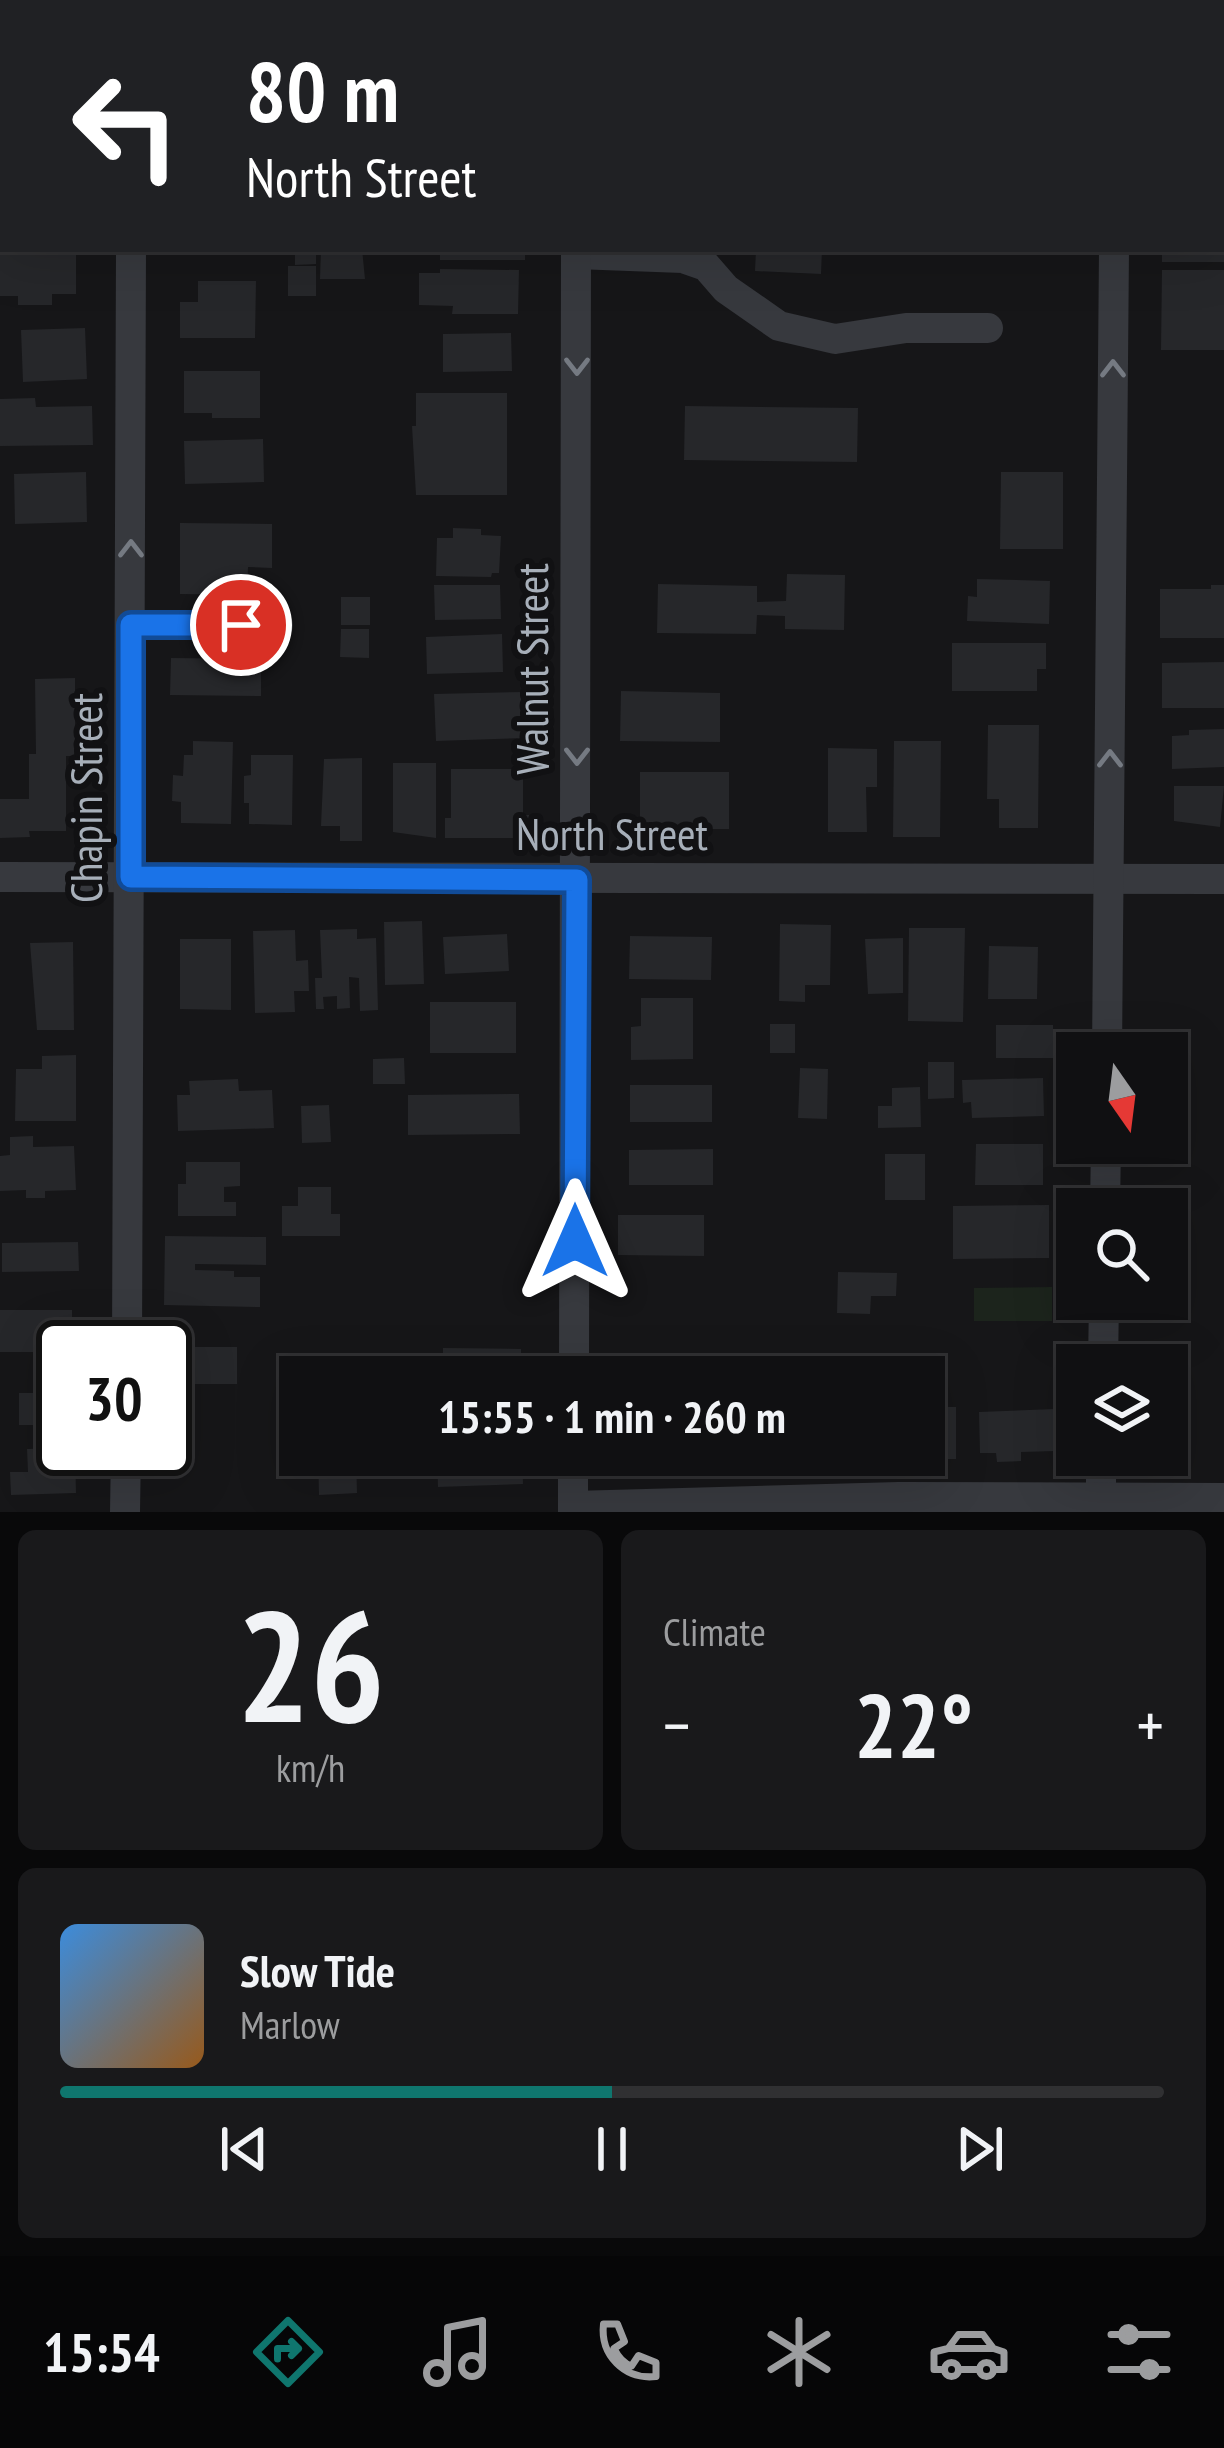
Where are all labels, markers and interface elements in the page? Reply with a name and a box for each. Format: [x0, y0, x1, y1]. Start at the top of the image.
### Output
text: 80 m [246, 36, 399, 145]
icon: left [48, 48, 204, 204]
text: North Street [246, 142, 476, 212]
one-way arrow [564, 358, 590, 376]
one-way arrow [1100, 359, 1126, 377]
one-way arrow [118, 539, 144, 557]
street label: Walnut Street [502, 563, 560, 775]
pin [190, 574, 292, 676]
icon: arrive [208, 592, 274, 658]
street label: Chapin Street [56, 692, 114, 903]
one-way arrow [564, 748, 590, 766]
one-way arrow [1097, 749, 1123, 767]
street label: North Street [516, 804, 709, 862]
north arrow [1056, 1032, 1188, 1164]
map controls [1056, 1032, 1188, 1476]
position arrow [512, 1178, 638, 1304]
button: search [1056, 1188, 1188, 1320]
speed limit sign: 30 [36, 1320, 192, 1476]
button: layers [1056, 1344, 1188, 1476]
text: 15:55 · 1 min · 260 m [438, 1387, 786, 1445]
text: 26 [236, 1563, 385, 1765]
text: Climate [663, 1606, 766, 1657]
text: 22° [854, 1666, 973, 1783]
text: − [663, 1682, 690, 1767]
text: + [1137, 1682, 1164, 1767]
text: km/h [276, 1742, 345, 1793]
text: Slow Tide [240, 1941, 395, 1999]
text: Marlow [240, 1999, 340, 2050]
icon: previous [211, 2116, 277, 2182]
icon: pause [579, 2116, 645, 2182]
icon: next [947, 2116, 1013, 2182]
icon: directions [246, 2310, 330, 2394]
icon: music [416, 2310, 500, 2394]
icon: phone [586, 2310, 670, 2394]
icon: climate [757, 2310, 841, 2394]
icon: car [927, 2310, 1011, 2394]
icon: filters [1097, 2310, 1181, 2394]
text: 15:54 [43, 2317, 160, 2387]

